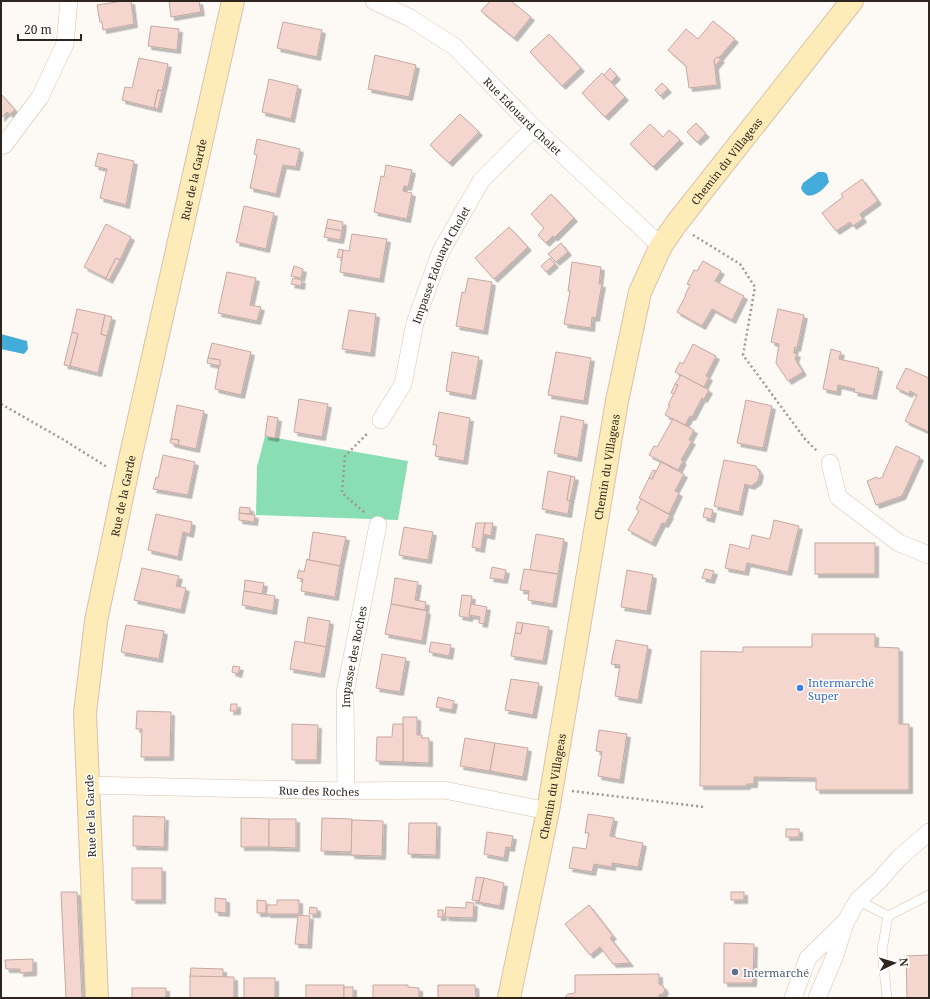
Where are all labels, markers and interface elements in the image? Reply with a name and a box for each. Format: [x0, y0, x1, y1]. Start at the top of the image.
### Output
scale bar [18, 16, 81, 42]
text: 20 m [24, 21, 52, 38]
street label: Rue Edouard Cholet [481, 74, 565, 158]
street label: Chemin du Villageas [687, 114, 765, 207]
street label: Rue de la Garde [176, 137, 209, 222]
street label: Impasse Edouard Cholet [408, 203, 473, 326]
street label: Chemin du Villageas [590, 413, 622, 521]
street label: Rue de la Garde [106, 453, 138, 538]
street label: Impasse des Roches [337, 604, 369, 708]
place label: Intermarché Super [808, 675, 874, 703]
marker: Intermarché Super [795, 683, 805, 693]
street label: Chemin du Villageas [535, 732, 568, 841]
street label: Rue de la Garde [81, 774, 99, 858]
street label: Rue des Roches [279, 782, 359, 799]
north arrow [874, 943, 914, 983]
text: N [897, 957, 912, 967]
place label: Intermarché [743, 965, 809, 980]
marker: Intermarché [730, 967, 740, 977]

